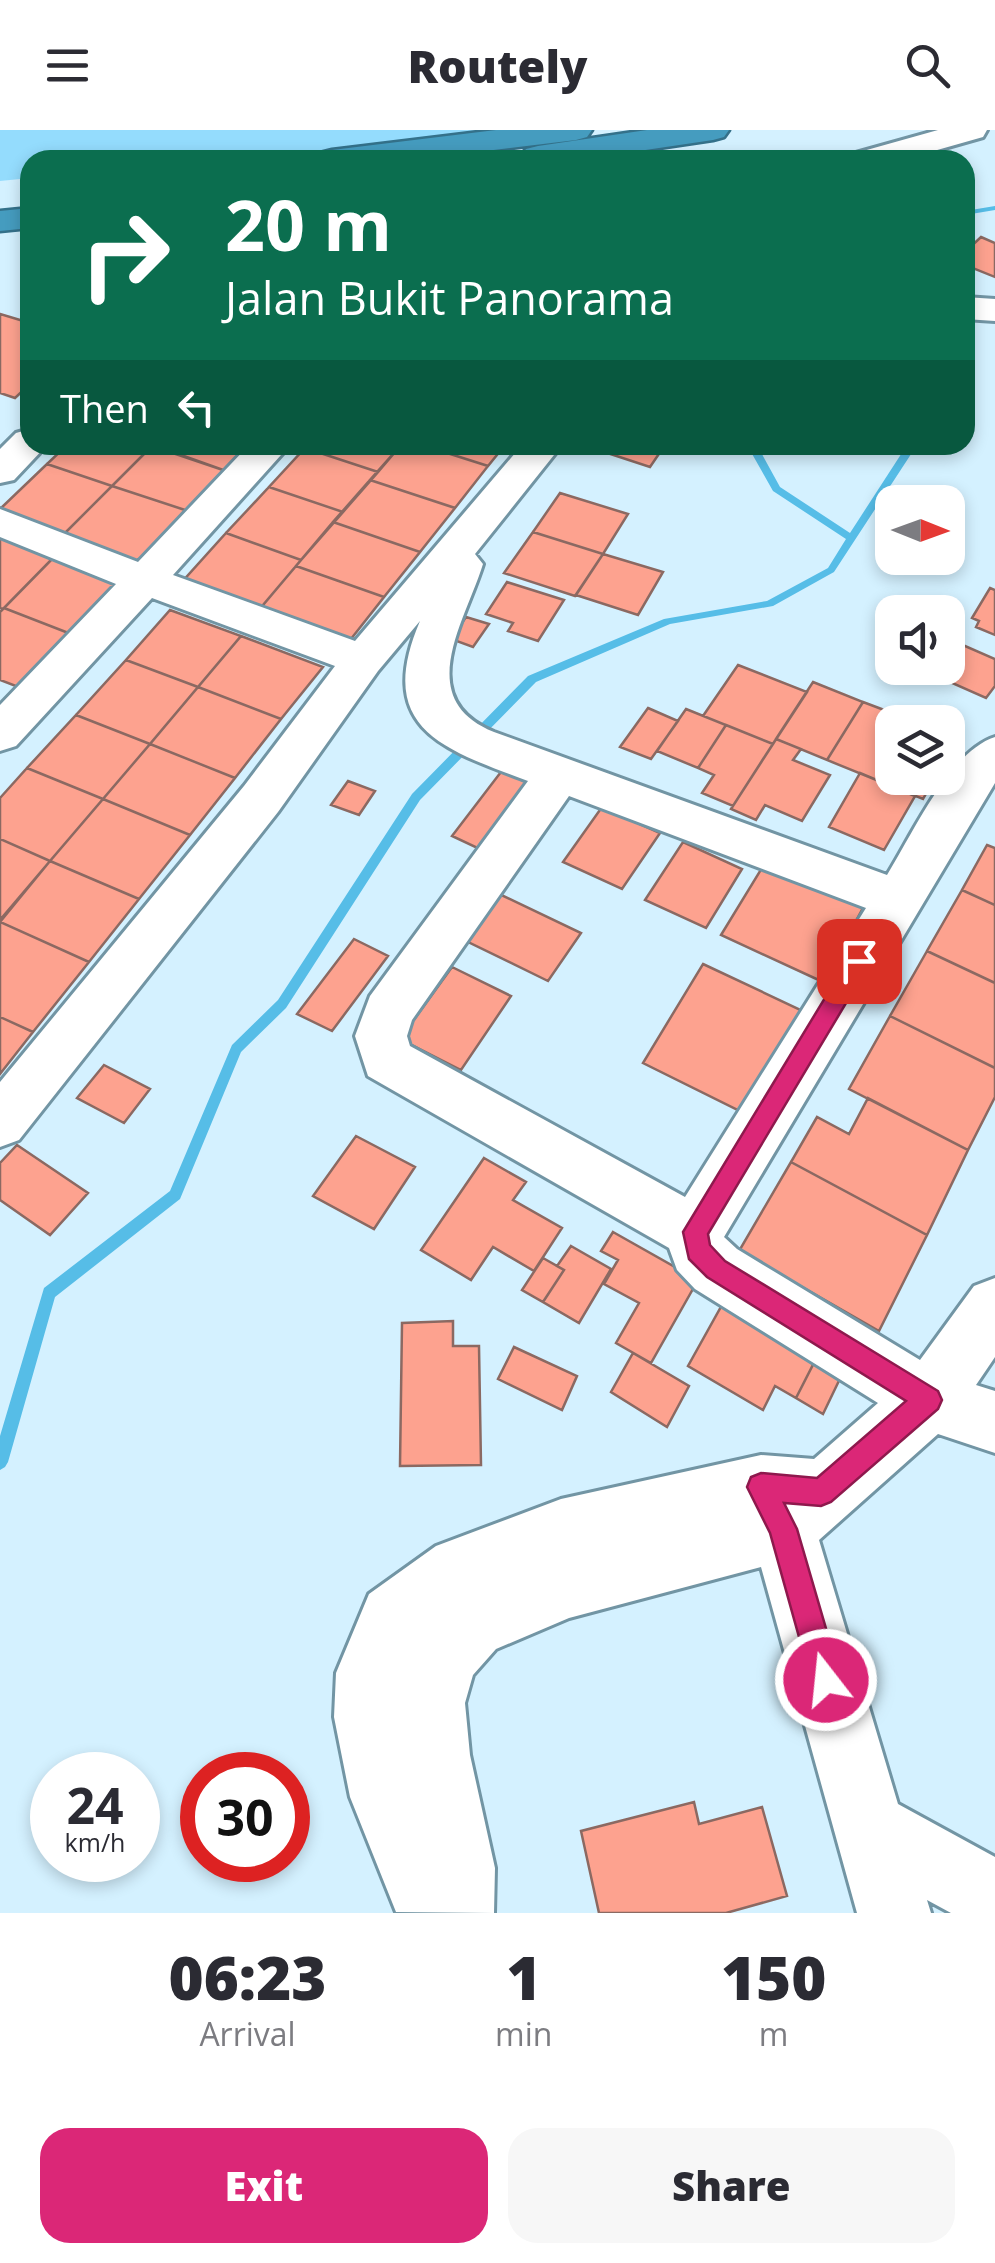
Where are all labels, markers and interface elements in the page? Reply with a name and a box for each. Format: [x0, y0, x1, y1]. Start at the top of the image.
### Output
text: Routely [408, 35, 587, 96]
icon: menu [40, 38, 95, 93]
icon: search [900, 38, 955, 93]
text: 20 m [225, 176, 392, 272]
icon: right [60, 190, 190, 320]
text: Jalan Bukit Panorama [225, 267, 674, 328]
icon: left [169, 380, 224, 435]
text: Then [60, 382, 149, 434]
north arrow [875, 485, 965, 575]
map controls [875, 485, 965, 795]
button: sound [875, 595, 965, 685]
button: layers [875, 705, 965, 795]
pin [817, 919, 902, 1004]
icon: arrive [832, 934, 887, 989]
position arrow [774, 1628, 878, 1732]
speed limit sign: 30 [180, 1752, 310, 1882]
text: 24 [66, 1771, 124, 1839]
text: km/h [65, 1825, 125, 1859]
text: 06:23 [169, 1936, 327, 2018]
text: 1 [506, 1936, 541, 2018]
text: 150 [721, 1936, 826, 2018]
text: Arrival [199, 2012, 296, 2055]
text: min [495, 2012, 552, 2055]
text: m [759, 2012, 788, 2055]
button: Exit [40, 2128, 488, 2243]
button: Share [508, 2128, 955, 2243]

